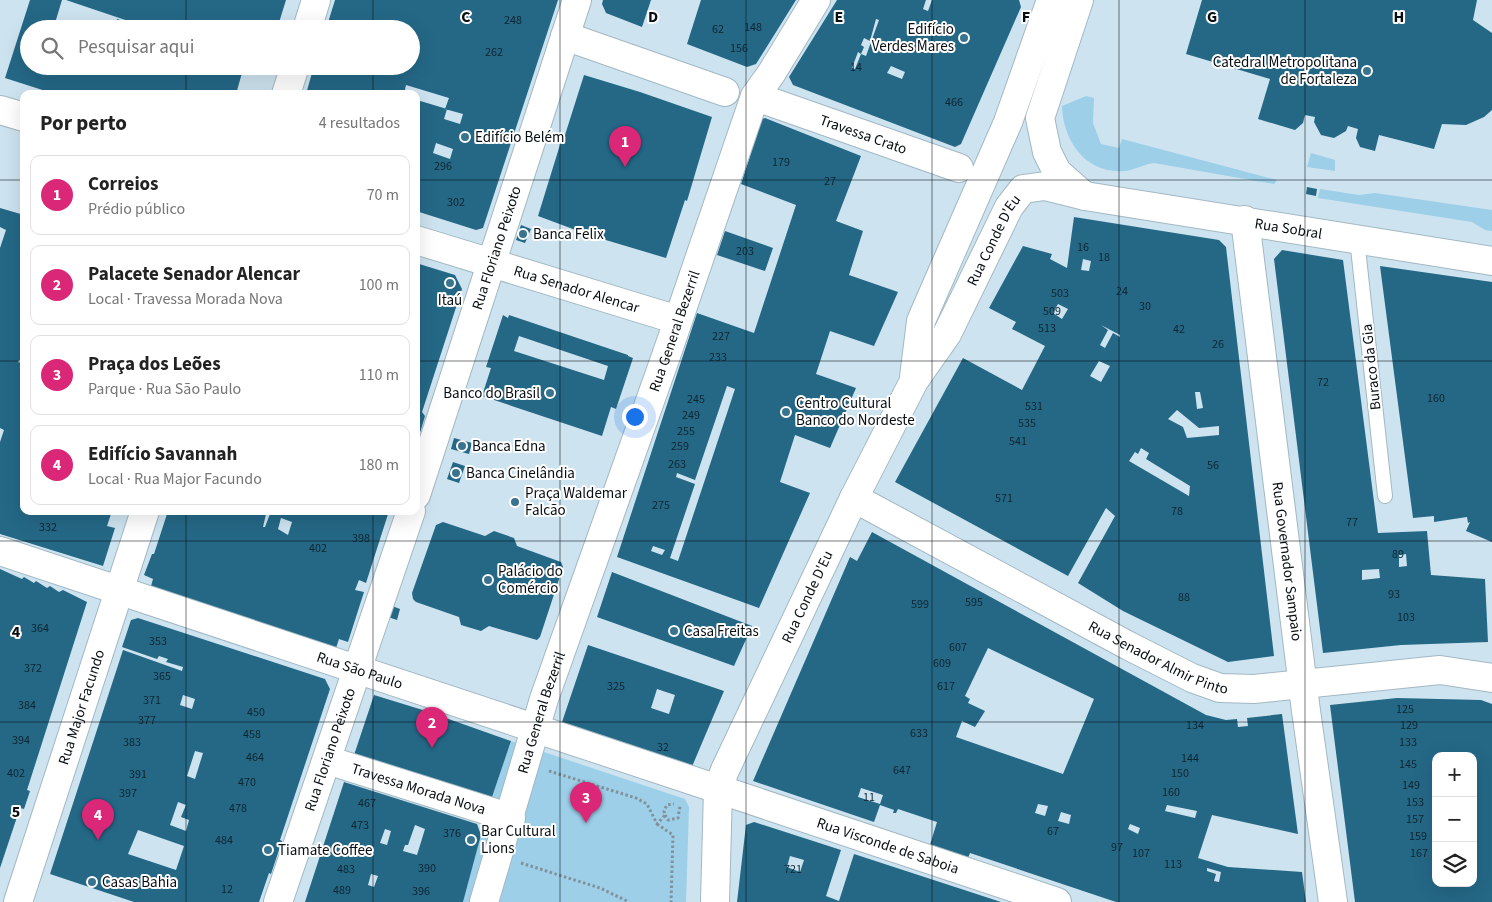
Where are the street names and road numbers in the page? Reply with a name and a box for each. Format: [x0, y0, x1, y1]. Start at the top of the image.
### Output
street label: Travessa Crato [817, 110, 910, 160]
street label: Rua Floriano Peixoto [467, 183, 527, 313]
street label: Rua Conde D'Eu [962, 190, 1026, 290]
street label: Rua Sobral [1253, 213, 1324, 245]
street label: Rua Senador Alencar [511, 260, 643, 319]
street label: Rua General Bezerril [644, 268, 706, 395]
street label: Buraco da Gia [1357, 323, 1386, 411]
street label: Rua Governador Sampaio [1267, 481, 1307, 642]
street label: Rua Conde D'Eu [777, 547, 839, 647]
street label: Rua Senador Almir Pinto [1084, 616, 1228, 699]
street label: Rua Major Facundo [53, 647, 110, 768]
street label: Rua São Paulo [314, 647, 405, 695]
street label: Rua General Bezerril [513, 649, 571, 776]
street label: Rua Floriano Peixoto [300, 685, 361, 814]
street label: Travessa Morada Nova [349, 758, 488, 820]
street label: Rua Visconde de Saboia [814, 813, 962, 880]

